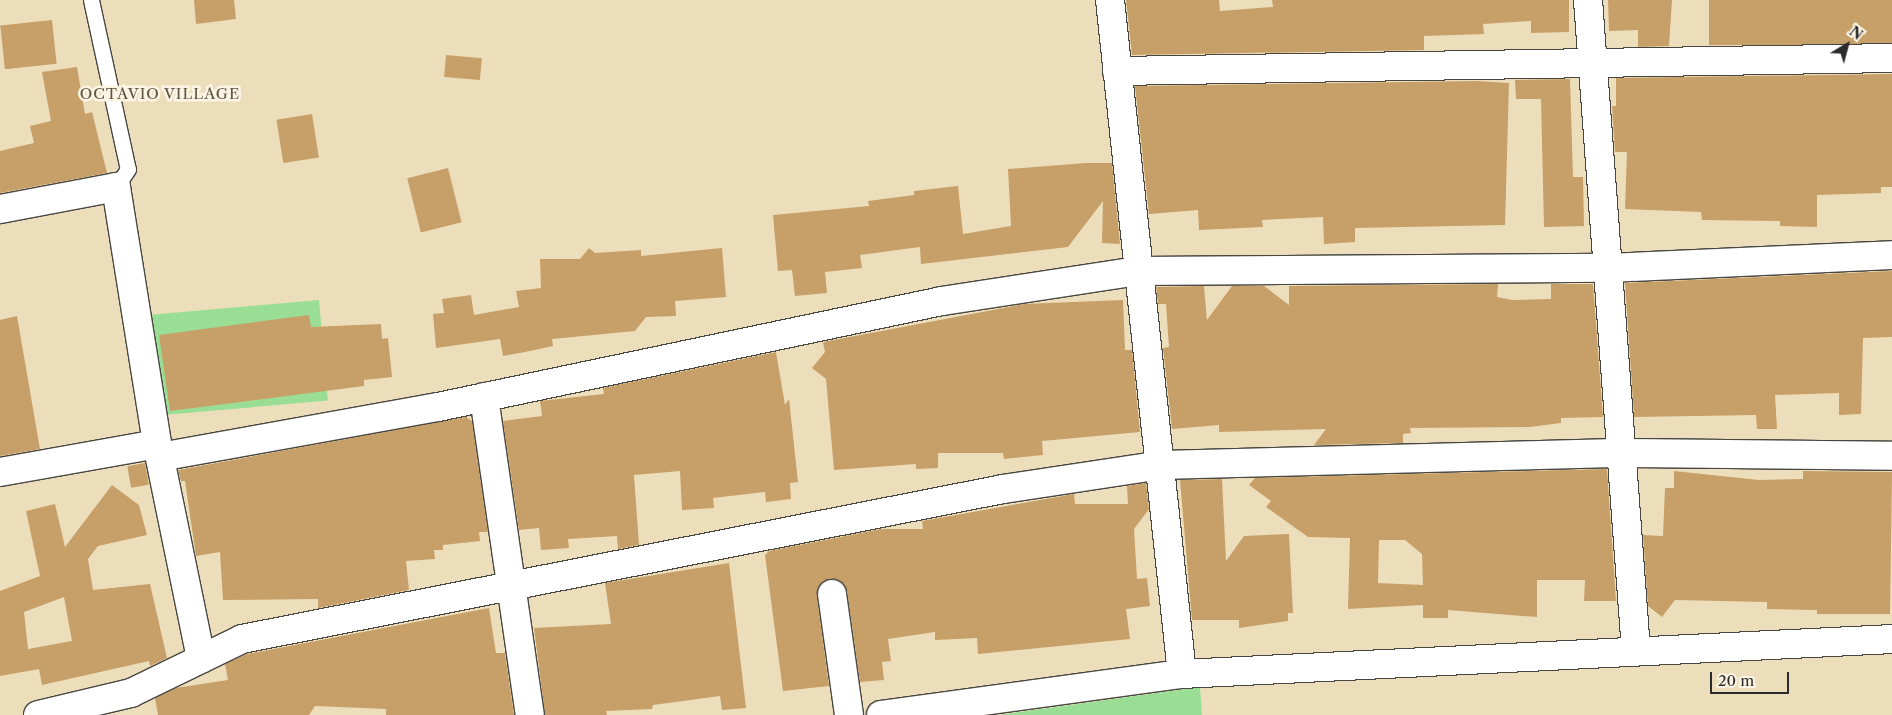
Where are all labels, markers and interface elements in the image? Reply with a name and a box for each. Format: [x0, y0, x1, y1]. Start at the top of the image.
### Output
north arrow [1822, 20, 1872, 70]
text: N [1846, 22, 1866, 44]
district label: OCTAVIO VILLAGE [78, 85, 242, 103]
scale bar [1712, 662, 1791, 694]
text: 20 m [1718, 671, 1754, 690]

